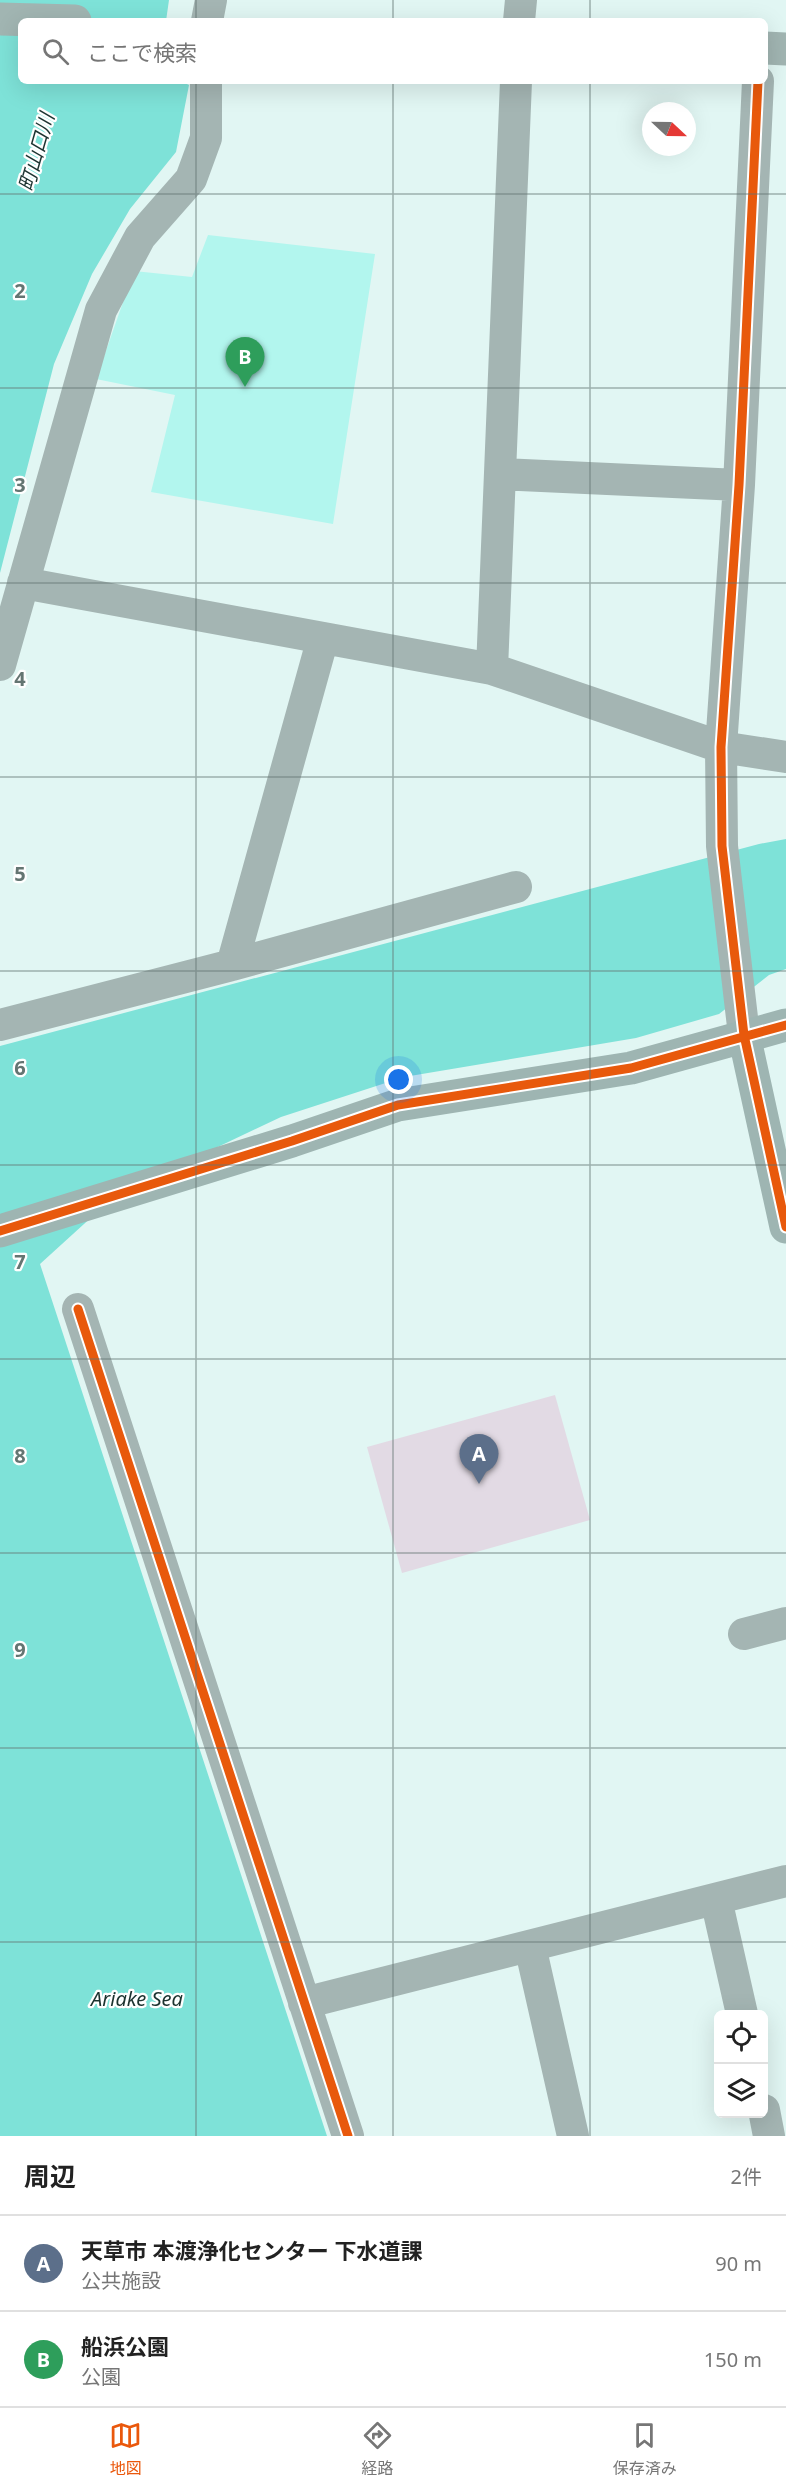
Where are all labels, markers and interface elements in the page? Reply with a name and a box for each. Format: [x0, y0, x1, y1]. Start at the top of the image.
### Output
search box [18, 18, 768, 84]
icon: search [39, 35, 72, 68]
text: ここで検索 [87, 37, 197, 67]
north arrow [642, 102, 696, 156]
water label: 町山口川 [12, 108, 61, 194]
text: 2 [14, 277, 26, 304]
pin: B [226, 338, 264, 387]
text: 3 [14, 471, 26, 498]
text: 4 [14, 665, 26, 692]
text: 5 [14, 860, 26, 887]
text: 6 [14, 1054, 26, 1081]
your location [384, 1065, 413, 1094]
text: 7 [14, 1248, 26, 1275]
pin: A [460, 1434, 498, 1484]
text: 8 [14, 1442, 26, 1469]
text: 9 [14, 1636, 26, 1663]
water label: Ariake Sea [89, 1985, 183, 2012]
map controls [714, 2010, 768, 2118]
button: locate [714, 2010, 768, 2064]
button: layers [714, 2064, 768, 2118]
text: 周辺 [24, 2158, 76, 2194]
text: 2件 [731, 2163, 762, 2190]
text: 天草市 本渡浄化センター 下水道課 [81, 2235, 422, 2265]
text: A [37, 2250, 50, 2277]
text: 90 m [715, 2250, 762, 2277]
text: 公共施設 [81, 2267, 161, 2294]
text: 船浜公園 [81, 2331, 169, 2361]
text: B [37, 2346, 50, 2373]
text: 150 m [704, 2346, 762, 2373]
text: 公園 [81, 2363, 121, 2390]
tab: 地図 [109, 2419, 142, 2479]
tab: 経路 [361, 2419, 394, 2479]
tab: 保存済み [613, 2419, 677, 2479]

